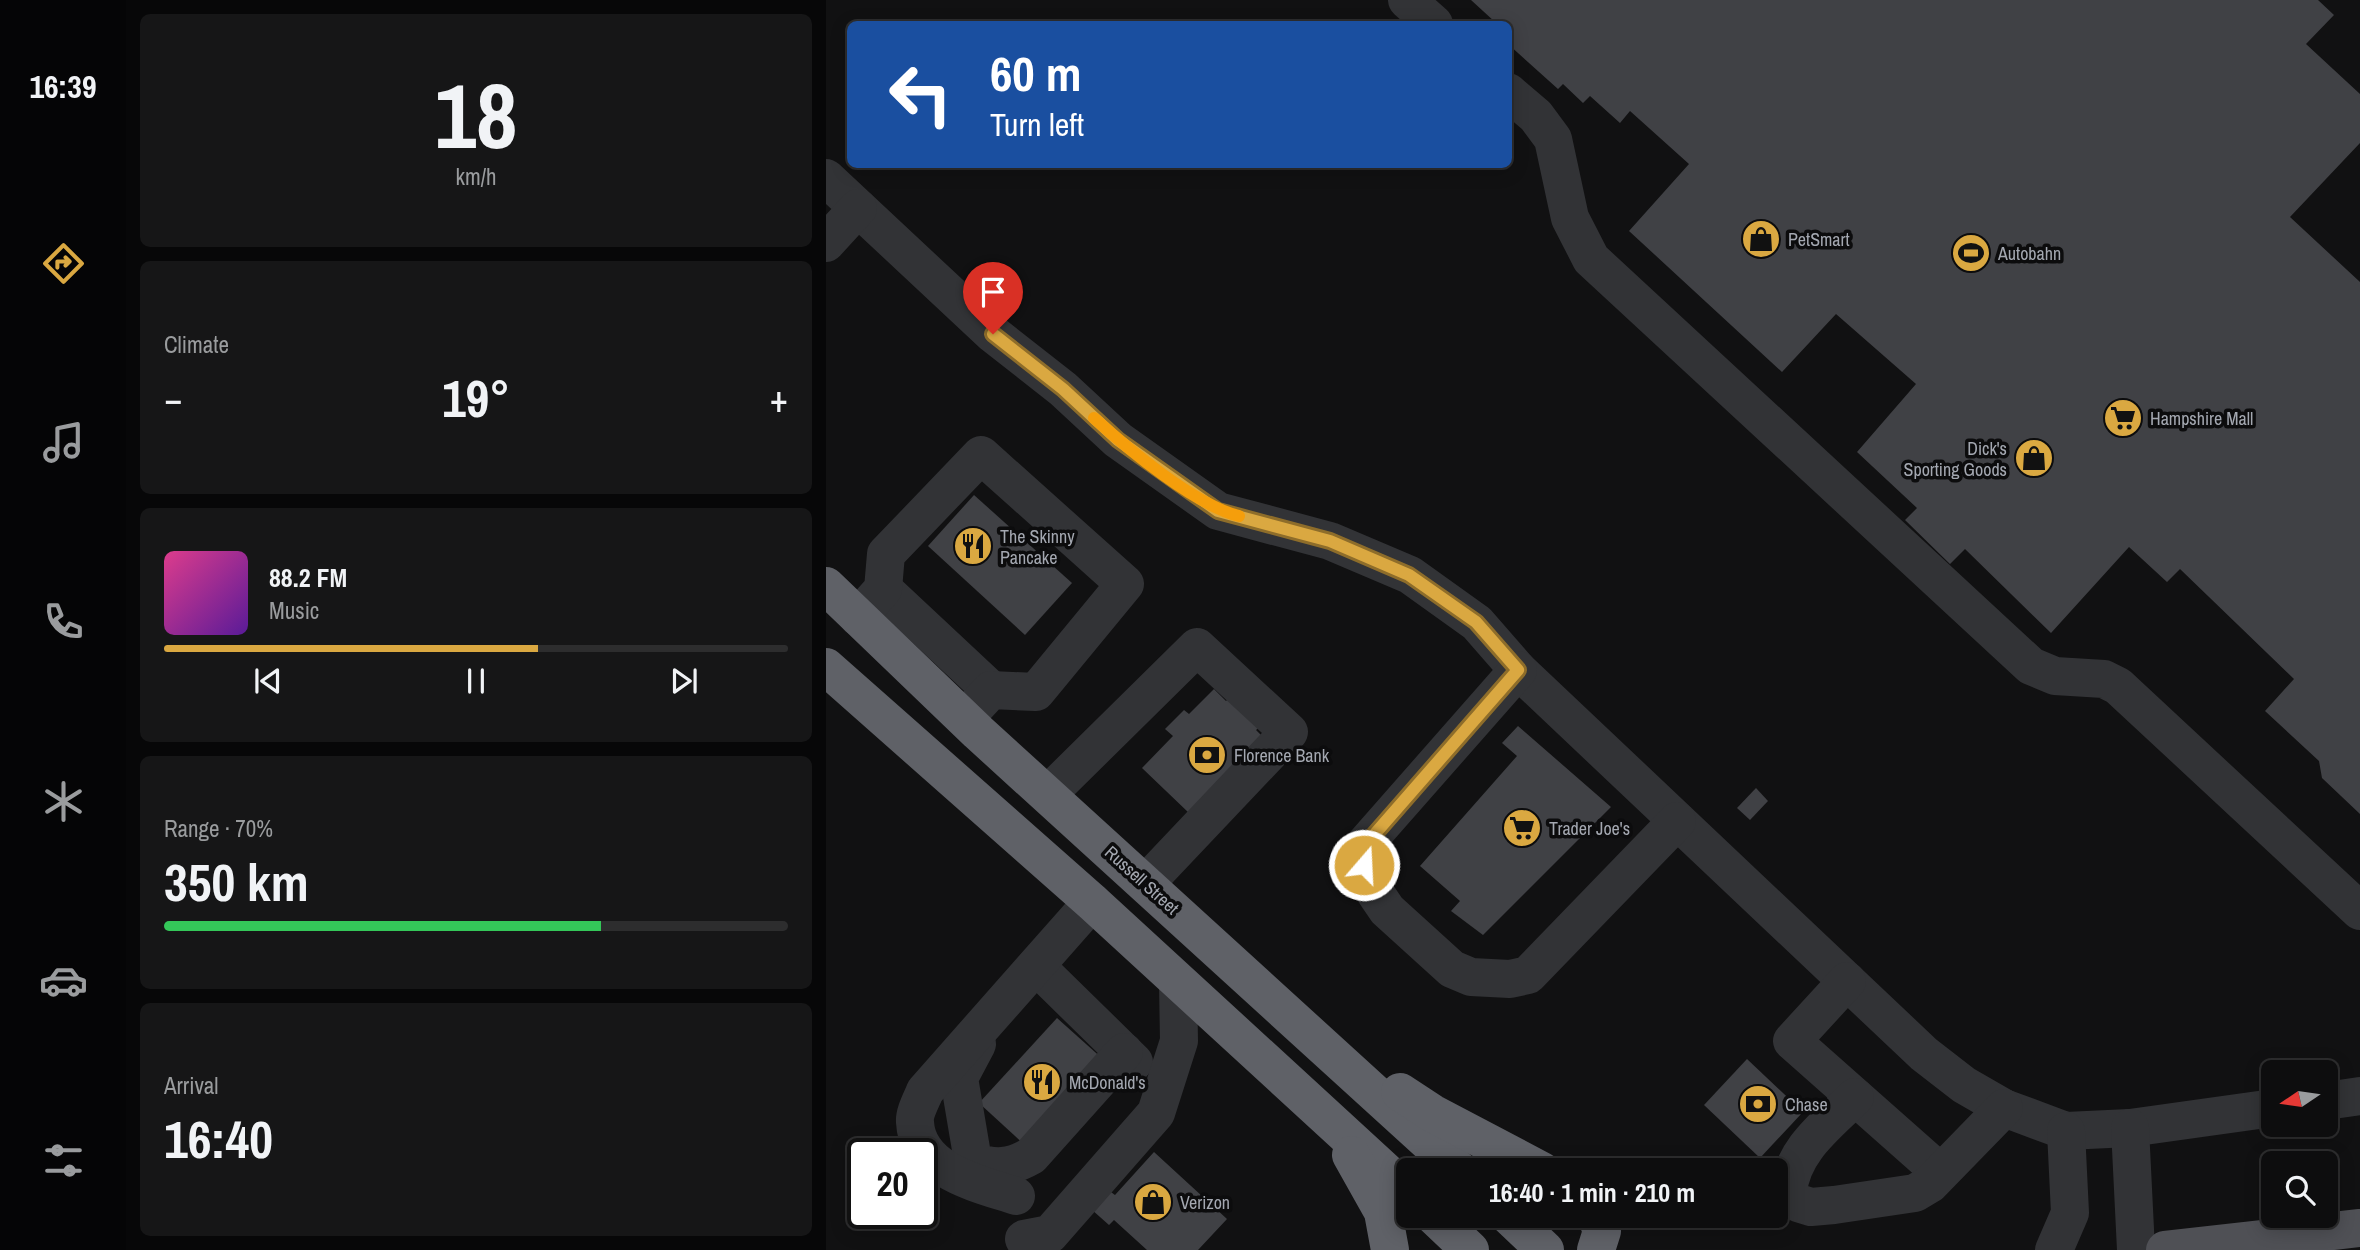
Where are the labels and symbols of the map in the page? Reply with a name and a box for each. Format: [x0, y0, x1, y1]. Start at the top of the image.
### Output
shop icon: PetSmart [1740, 218, 1782, 260]
place label: PetSmart [1788, 227, 1850, 252]
sports icon: Autobahn [1950, 232, 1992, 274]
place label: Autobahn [1997, 241, 2061, 266]
pin [963, 262, 1023, 334]
supermarket icon: Hampshire Mall [2102, 397, 2144, 439]
place label: Hampshire Mall [2150, 406, 2253, 431]
place label: Dick's Sporting Goods [1904, 436, 2007, 482]
shop icon: Dick's Sporting Goods [2013, 437, 2055, 479]
place label: The Skinny Pancake [1000, 524, 1075, 570]
restaurant icon: The Skinny Pancake [952, 525, 994, 567]
bank icon: Florence Bank [1186, 734, 1228, 776]
place label: Florence Bank [1234, 743, 1330, 768]
supermarket icon: Trader Joe's [1501, 807, 1543, 849]
place label: Trader Joe's [1549, 816, 1630, 841]
position arrow [1327, 828, 1401, 902]
street label: Russell Street [1099, 840, 1185, 920]
north arrow [2261, 1060, 2338, 1138]
restaurant icon: McDonald's [1021, 1061, 1063, 1103]
place label: McDonald's [1069, 1070, 1146, 1095]
bank icon: Chase [1737, 1083, 1779, 1125]
place label: Chase [1785, 1092, 1828, 1117]
speed limit sign: 20 [847, 1138, 938, 1229]
shop icon: Verizon [1132, 1181, 1174, 1223]
place label: Verizon [1180, 1190, 1230, 1215]

